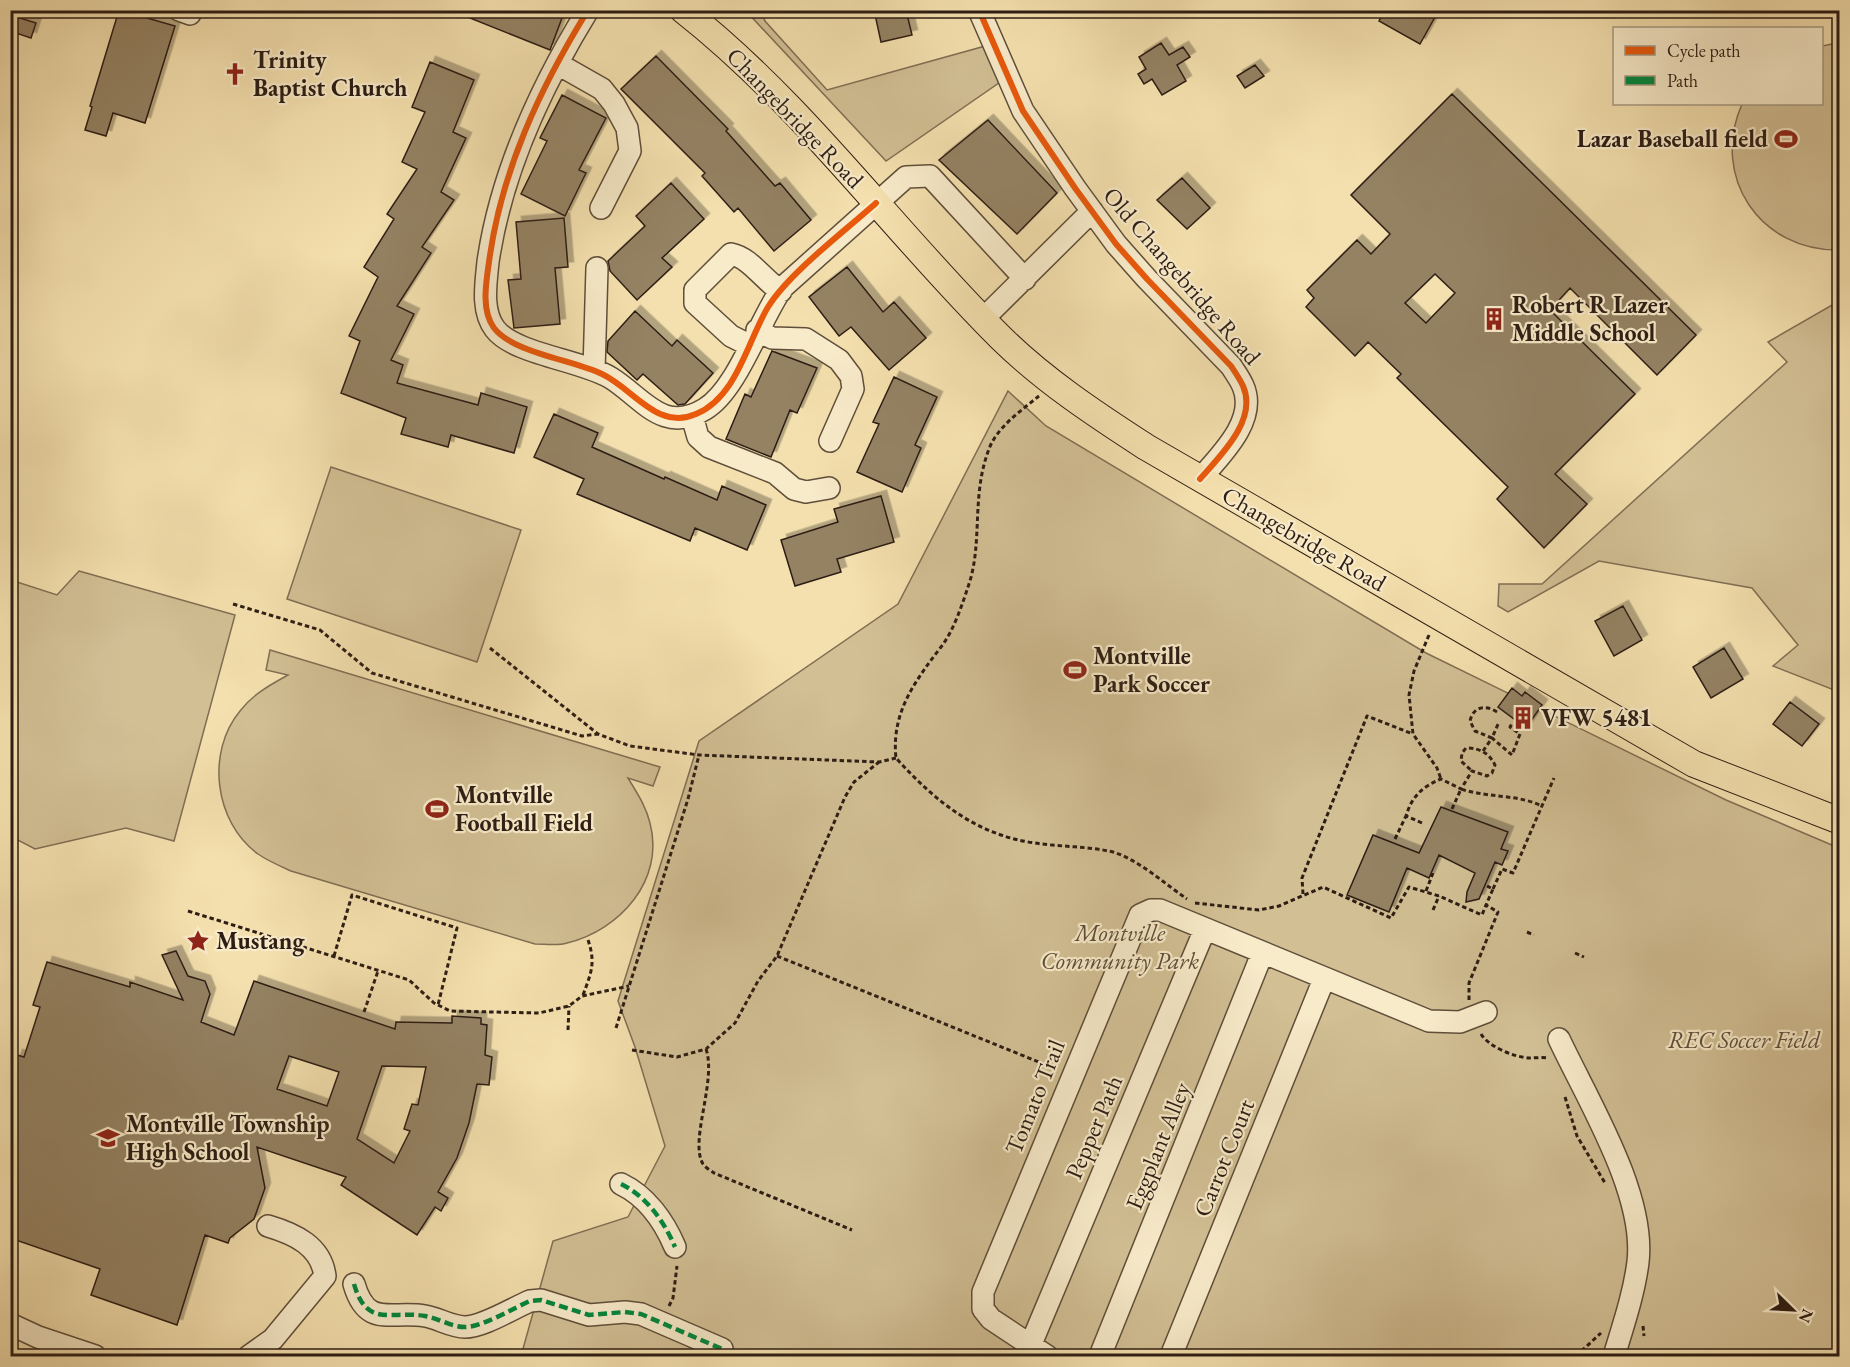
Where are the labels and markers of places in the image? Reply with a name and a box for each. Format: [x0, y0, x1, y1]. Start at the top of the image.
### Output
place label: Trinity Baptist Church [253, 44, 408, 103]
church icon: Trinity Baptist Church [222, 61, 248, 87]
place label: Lazar Baseball field [1577, 123, 1769, 154]
sports icon: Lazar Baseball field [1773, 126, 1799, 152]
place label: Robert R Lazer Middle School [1512, 289, 1668, 348]
building icon: Robert R Lazer Middle School [1481, 306, 1507, 332]
place label: Montville Park Soccer [1093, 640, 1210, 699]
sports icon: Montville Park Soccer [1062, 657, 1088, 683]
place label: VFW 5481 [1541, 702, 1652, 733]
building icon: VFW 5481 [1510, 705, 1536, 731]
place label: Montville Football Field [455, 779, 594, 838]
sports icon: Montville Football Field [424, 796, 450, 822]
place label: Mustang [216, 925, 305, 957]
place icon: Mustang [185, 928, 211, 954]
place label: Montville Township High School [126, 1108, 330, 1168]
school or university icon: Montville Township High School [95, 1125, 121, 1151]

